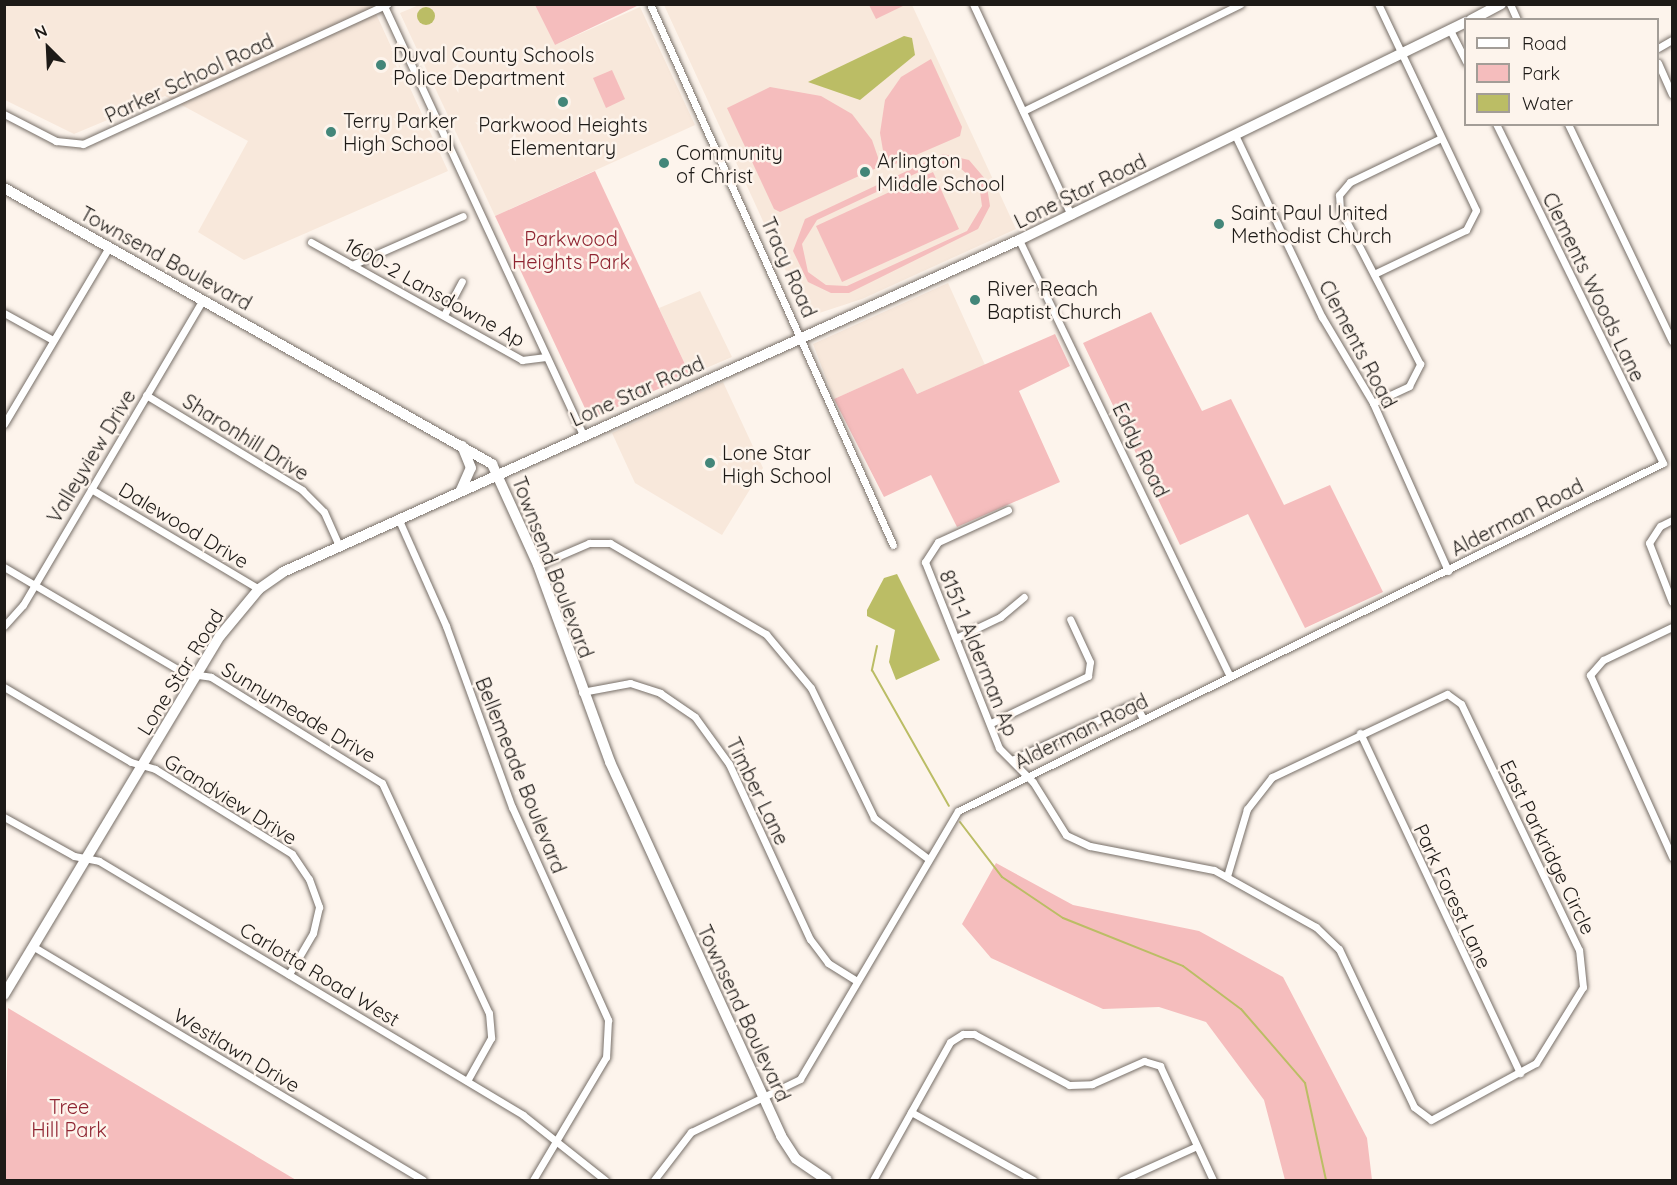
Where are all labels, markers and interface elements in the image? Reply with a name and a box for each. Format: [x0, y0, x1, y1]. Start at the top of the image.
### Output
north arrow [18, 18, 78, 78]
legend [1464, 18, 1659, 126]
text: N [31, 20, 50, 43]
street label: Parker School Road [101, 28, 277, 128]
text: Road [1522, 32, 1567, 55]
place label: Duval County Schools Police Department [393, 42, 594, 89]
marker: Duval County Schools Police Department [374, 58, 388, 72]
text: Park [1522, 62, 1560, 85]
text: Water [1522, 92, 1573, 115]
marker: Parkwood Heights Elementary [556, 95, 570, 109]
place label: Terry Parker High School [343, 108, 457, 155]
place label: Parkwood Heights Elementary [478, 112, 648, 159]
marker: Terry Parker High School [324, 125, 338, 139]
place label: Community of Christ [676, 140, 783, 187]
place label: Arlington Middle School [877, 148, 1005, 195]
street label: Lone Star Road [1010, 149, 1150, 233]
marker: Community of Christ [657, 156, 671, 170]
marker: Arlington Middle School [858, 165, 872, 179]
street label: Clements Woods Lane [1538, 188, 1650, 386]
street label: Townsend Boulevard [76, 201, 256, 315]
place label: Saint Paul United Methodist Church [1231, 201, 1392, 248]
street label: Tracy Road [756, 213, 822, 321]
marker: Saint Paul United Methodist Church [1212, 217, 1226, 231]
park label: Parkwood Heights Park [512, 227, 630, 274]
street label: 1600-2 Lansdowne Ap [341, 232, 529, 352]
place label: River Reach Baptist Church [987, 276, 1122, 323]
street label: Clements Road [1314, 276, 1402, 412]
marker: River Reach Baptist Church [968, 293, 982, 307]
street label: Lone Star Road [566, 351, 708, 431]
street label: Valleyview Drive [42, 385, 140, 527]
street label: Sharonhill Drive [179, 389, 313, 485]
street label: Eddy Road [1108, 399, 1174, 501]
place label: Lone Star High School [722, 440, 832, 487]
marker: Lone Star High School [703, 456, 717, 470]
street label: Townsend Boulevard [507, 473, 599, 661]
street label: Alderman Road [1447, 473, 1587, 561]
street label: Dalewood Drive [115, 477, 253, 573]
street label: 8151-1 Alderman Ap [935, 566, 1023, 740]
street label: Lone Star Road [132, 605, 228, 739]
street label: Sunnymeade Drive [217, 656, 381, 768]
street label: Bellemeade Boulevard [471, 673, 571, 877]
street label: Alderman Road [1010, 688, 1152, 774]
street label: Timber Lane [722, 733, 794, 849]
street label: Grandview Drive [160, 749, 302, 849]
street label: East Parkridge Circle [1495, 756, 1601, 938]
street label: Park Forest Lane [1409, 820, 1497, 972]
street label: Carlotta Road West [236, 917, 404, 1031]
street label: Townsend Boulevard [692, 921, 796, 1105]
street label: Westlawn Drive [169, 1003, 305, 1097]
park label: Tree Hill Park [31, 1094, 107, 1141]

